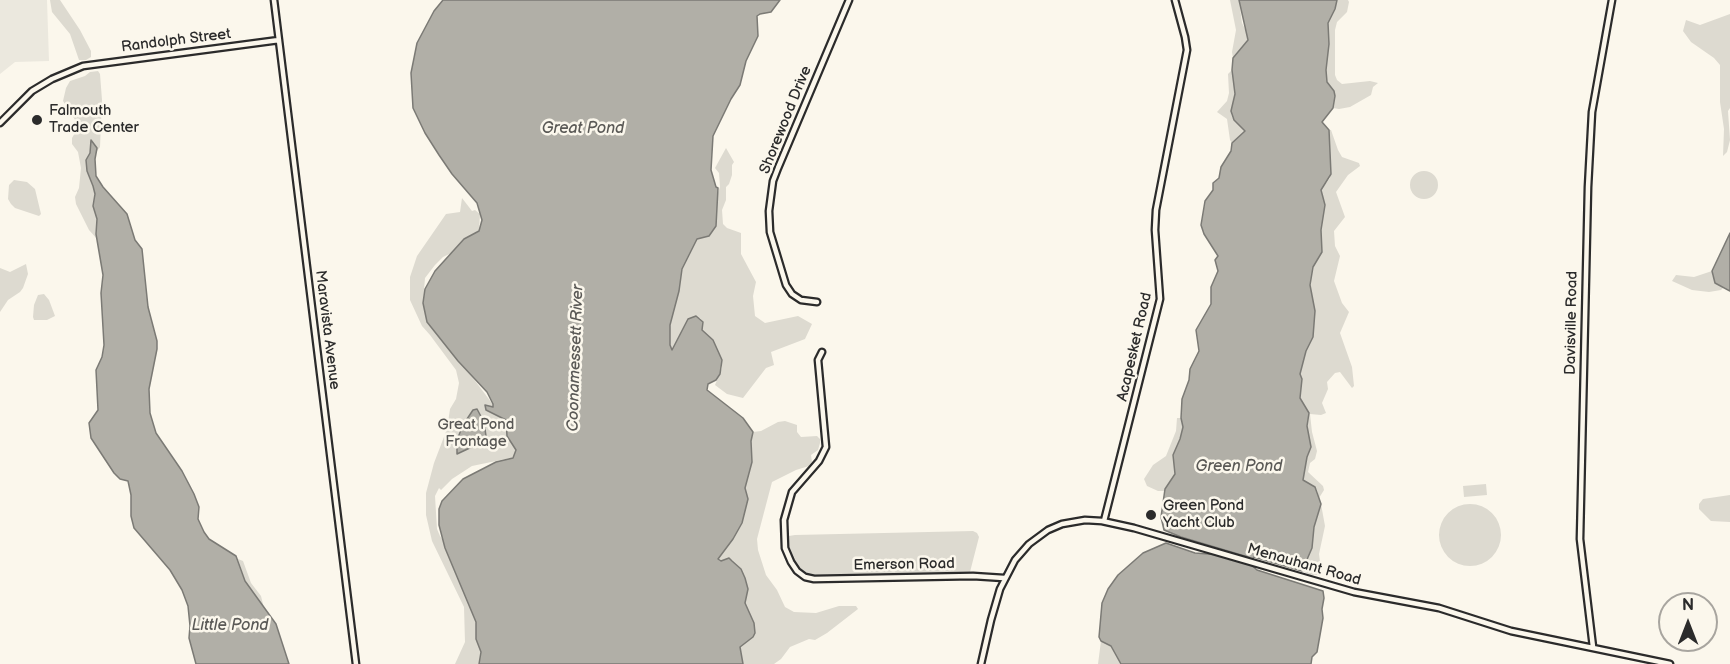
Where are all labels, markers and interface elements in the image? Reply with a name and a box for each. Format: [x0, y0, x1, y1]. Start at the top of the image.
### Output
street label: Randolph Street [120, 25, 232, 57]
street label: Shorewood Drive [756, 63, 816, 177]
place label: Falmouth Trade Center [49, 102, 139, 137]
marker: Falmouth Trade Center [30, 113, 44, 127]
water label: Great Pond [542, 119, 624, 139]
street label: Maravista Avenue [311, 269, 343, 391]
street label: Davisville Road [1562, 271, 1582, 375]
water label: Coonamessett River [564, 284, 588, 432]
street label: Acapesket Road [1114, 291, 1156, 403]
park label: Great Pond Frontage [438, 416, 514, 451]
water label: Green Pond [1196, 457, 1282, 477]
place label: Green Pond Yacht Club [1163, 497, 1244, 532]
marker: Green Pond Yacht Club [1144, 508, 1158, 522]
street label: Menauhant Road [1245, 540, 1363, 590]
street label: Emerson Road [853, 555, 955, 575]
north arrow [1658, 592, 1718, 652]
text: N [1682, 596, 1694, 615]
water label: Little Pond [191, 616, 269, 636]

